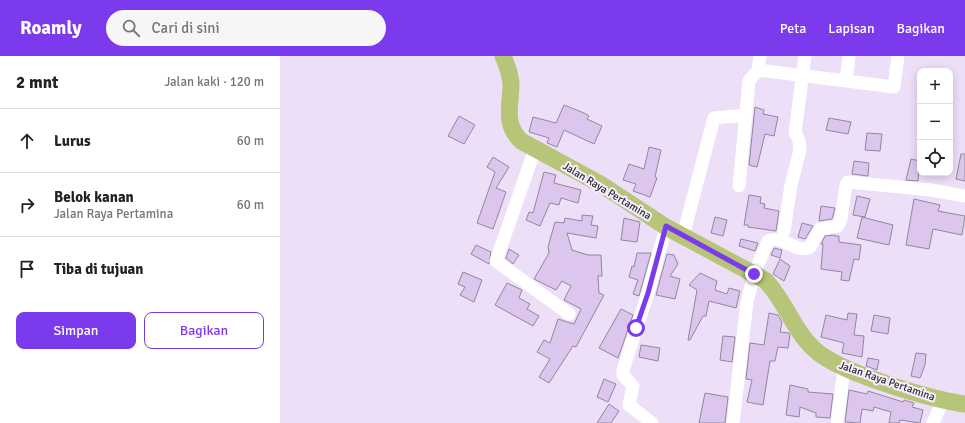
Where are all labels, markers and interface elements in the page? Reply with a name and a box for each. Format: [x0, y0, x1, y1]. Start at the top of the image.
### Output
search box [106, 10, 386, 46]
text: Roamly [20, 16, 82, 40]
icon: search [120, 17, 142, 39]
text: Cari di sini [152, 19, 219, 37]
text: Peta [780, 20, 806, 37]
text: Lapisan [828, 20, 875, 37]
text: Bagikan [897, 20, 945, 37]
map controls [917, 68, 953, 176]
button: + [917, 68, 953, 104]
text: 2 mnt [16, 72, 58, 93]
text: Jalan kaki · 120 m [165, 74, 264, 90]
button: − [917, 104, 953, 140]
icon: ahead [16, 130, 38, 152]
text: Lurus [54, 132, 91, 150]
text: 60 m [237, 133, 264, 149]
button: locate [917, 140, 953, 176]
street label: Jalan Raya Pertamina [560, 159, 654, 223]
text: Belok kanan [54, 188, 134, 206]
icon: right [16, 194, 38, 216]
text: 60 m [237, 197, 264, 213]
text: Jalan Raya Pertamina [54, 206, 173, 222]
icon: arrive [16, 258, 38, 280]
text: Tiba di tujuan [54, 260, 144, 278]
route end [745, 265, 763, 283]
button: Simpan [16, 312, 136, 349]
button: Bagikan [144, 312, 264, 349]
route start [627, 319, 645, 337]
street label: Jalan Raya Pertamina [837, 358, 937, 404]

